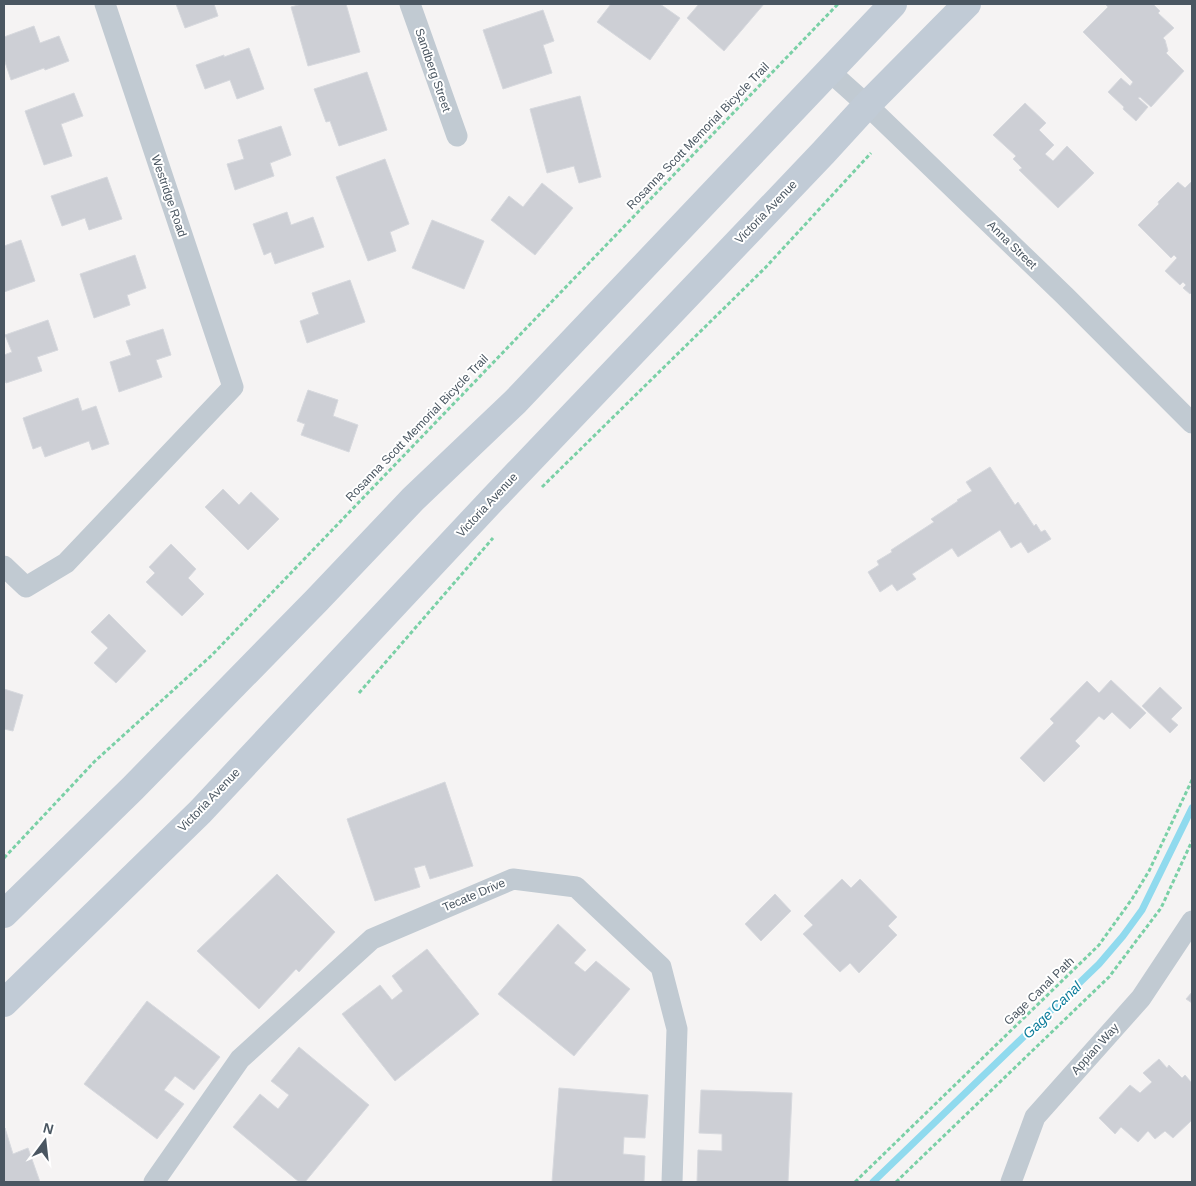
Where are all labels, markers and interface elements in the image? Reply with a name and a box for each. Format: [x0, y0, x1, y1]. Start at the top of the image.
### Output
street label: Sandberg Street [412, 26, 454, 114]
street label: Rosanna Scott Memorial Bicycle Trail [624, 60, 772, 212]
street label: Westridge Road [148, 153, 190, 239]
street label: Victoria Avenue [732, 177, 800, 247]
street label: Anna Street [984, 218, 1040, 273]
street label: Rosanna Scott Memorial Bicycle Trail [343, 352, 491, 504]
street label: Victoria Avenue [454, 470, 521, 540]
street label: Victoria Avenue [175, 765, 243, 835]
street label: Tecate Drive [441, 875, 508, 914]
street label: Gage Canal Path [1001, 954, 1077, 1028]
water label: Gage Canal [1019, 978, 1085, 1042]
street label: Appian Way [1068, 1020, 1122, 1078]
north arrow [20, 1116, 70, 1166]
text: N [41, 1119, 55, 1137]

